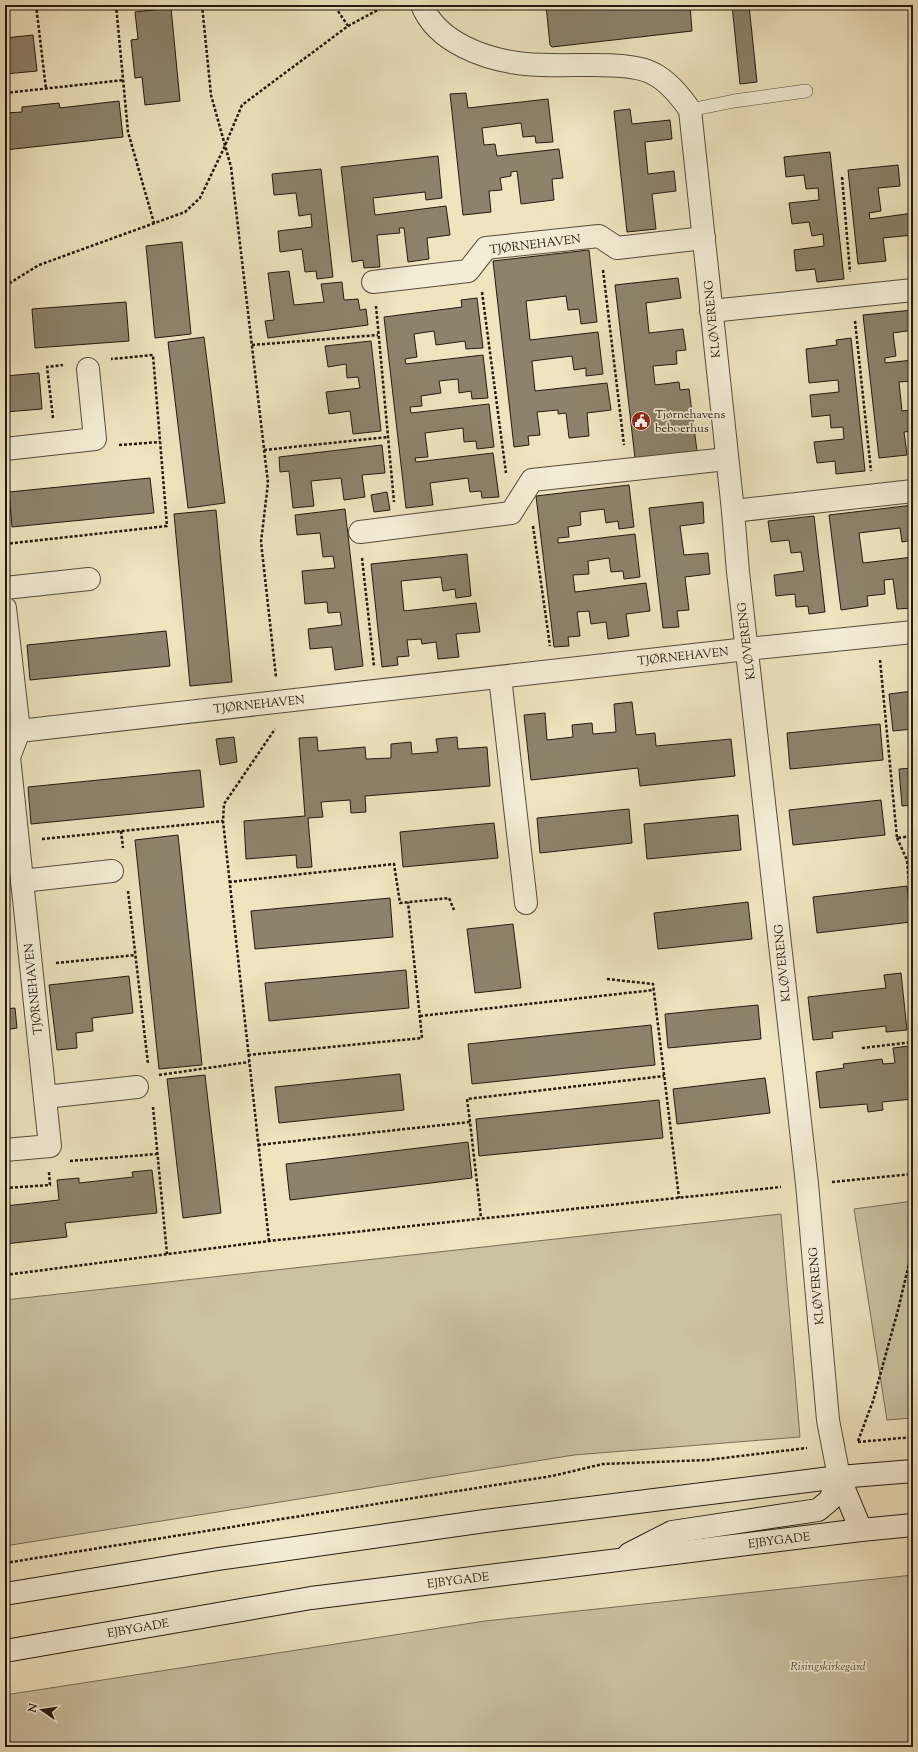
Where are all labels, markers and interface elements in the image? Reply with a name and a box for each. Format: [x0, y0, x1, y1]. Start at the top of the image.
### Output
street label: TJØRNEHAVEN [489, 230, 582, 260]
street label: KLØVERENG [700, 279, 726, 359]
place label: Tjørnehavens beboerhus [655, 406, 726, 438]
public building icon: Tjørnehavens beboerhus [630, 410, 652, 432]
street label: KLØVERENG [733, 601, 761, 681]
street label: TJØRNEHAVEN [637, 643, 730, 671]
street label: TJØRNEHAVEN [213, 691, 306, 719]
street label: KLØVERENG [770, 923, 796, 1003]
street label: TJØRNEHAVEN [20, 942, 48, 1035]
street label: KLØVERENG [805, 1246, 829, 1326]
street label: EJBYGADE [747, 1528, 812, 1554]
street label: EJBYGADE [426, 1568, 491, 1594]
street label: EJBYGADE [106, 1615, 171, 1643]
park label: Risingskirkegård [790, 1658, 866, 1676]
north arrow [22, 1690, 62, 1730]
text: N [24, 1702, 42, 1715]

